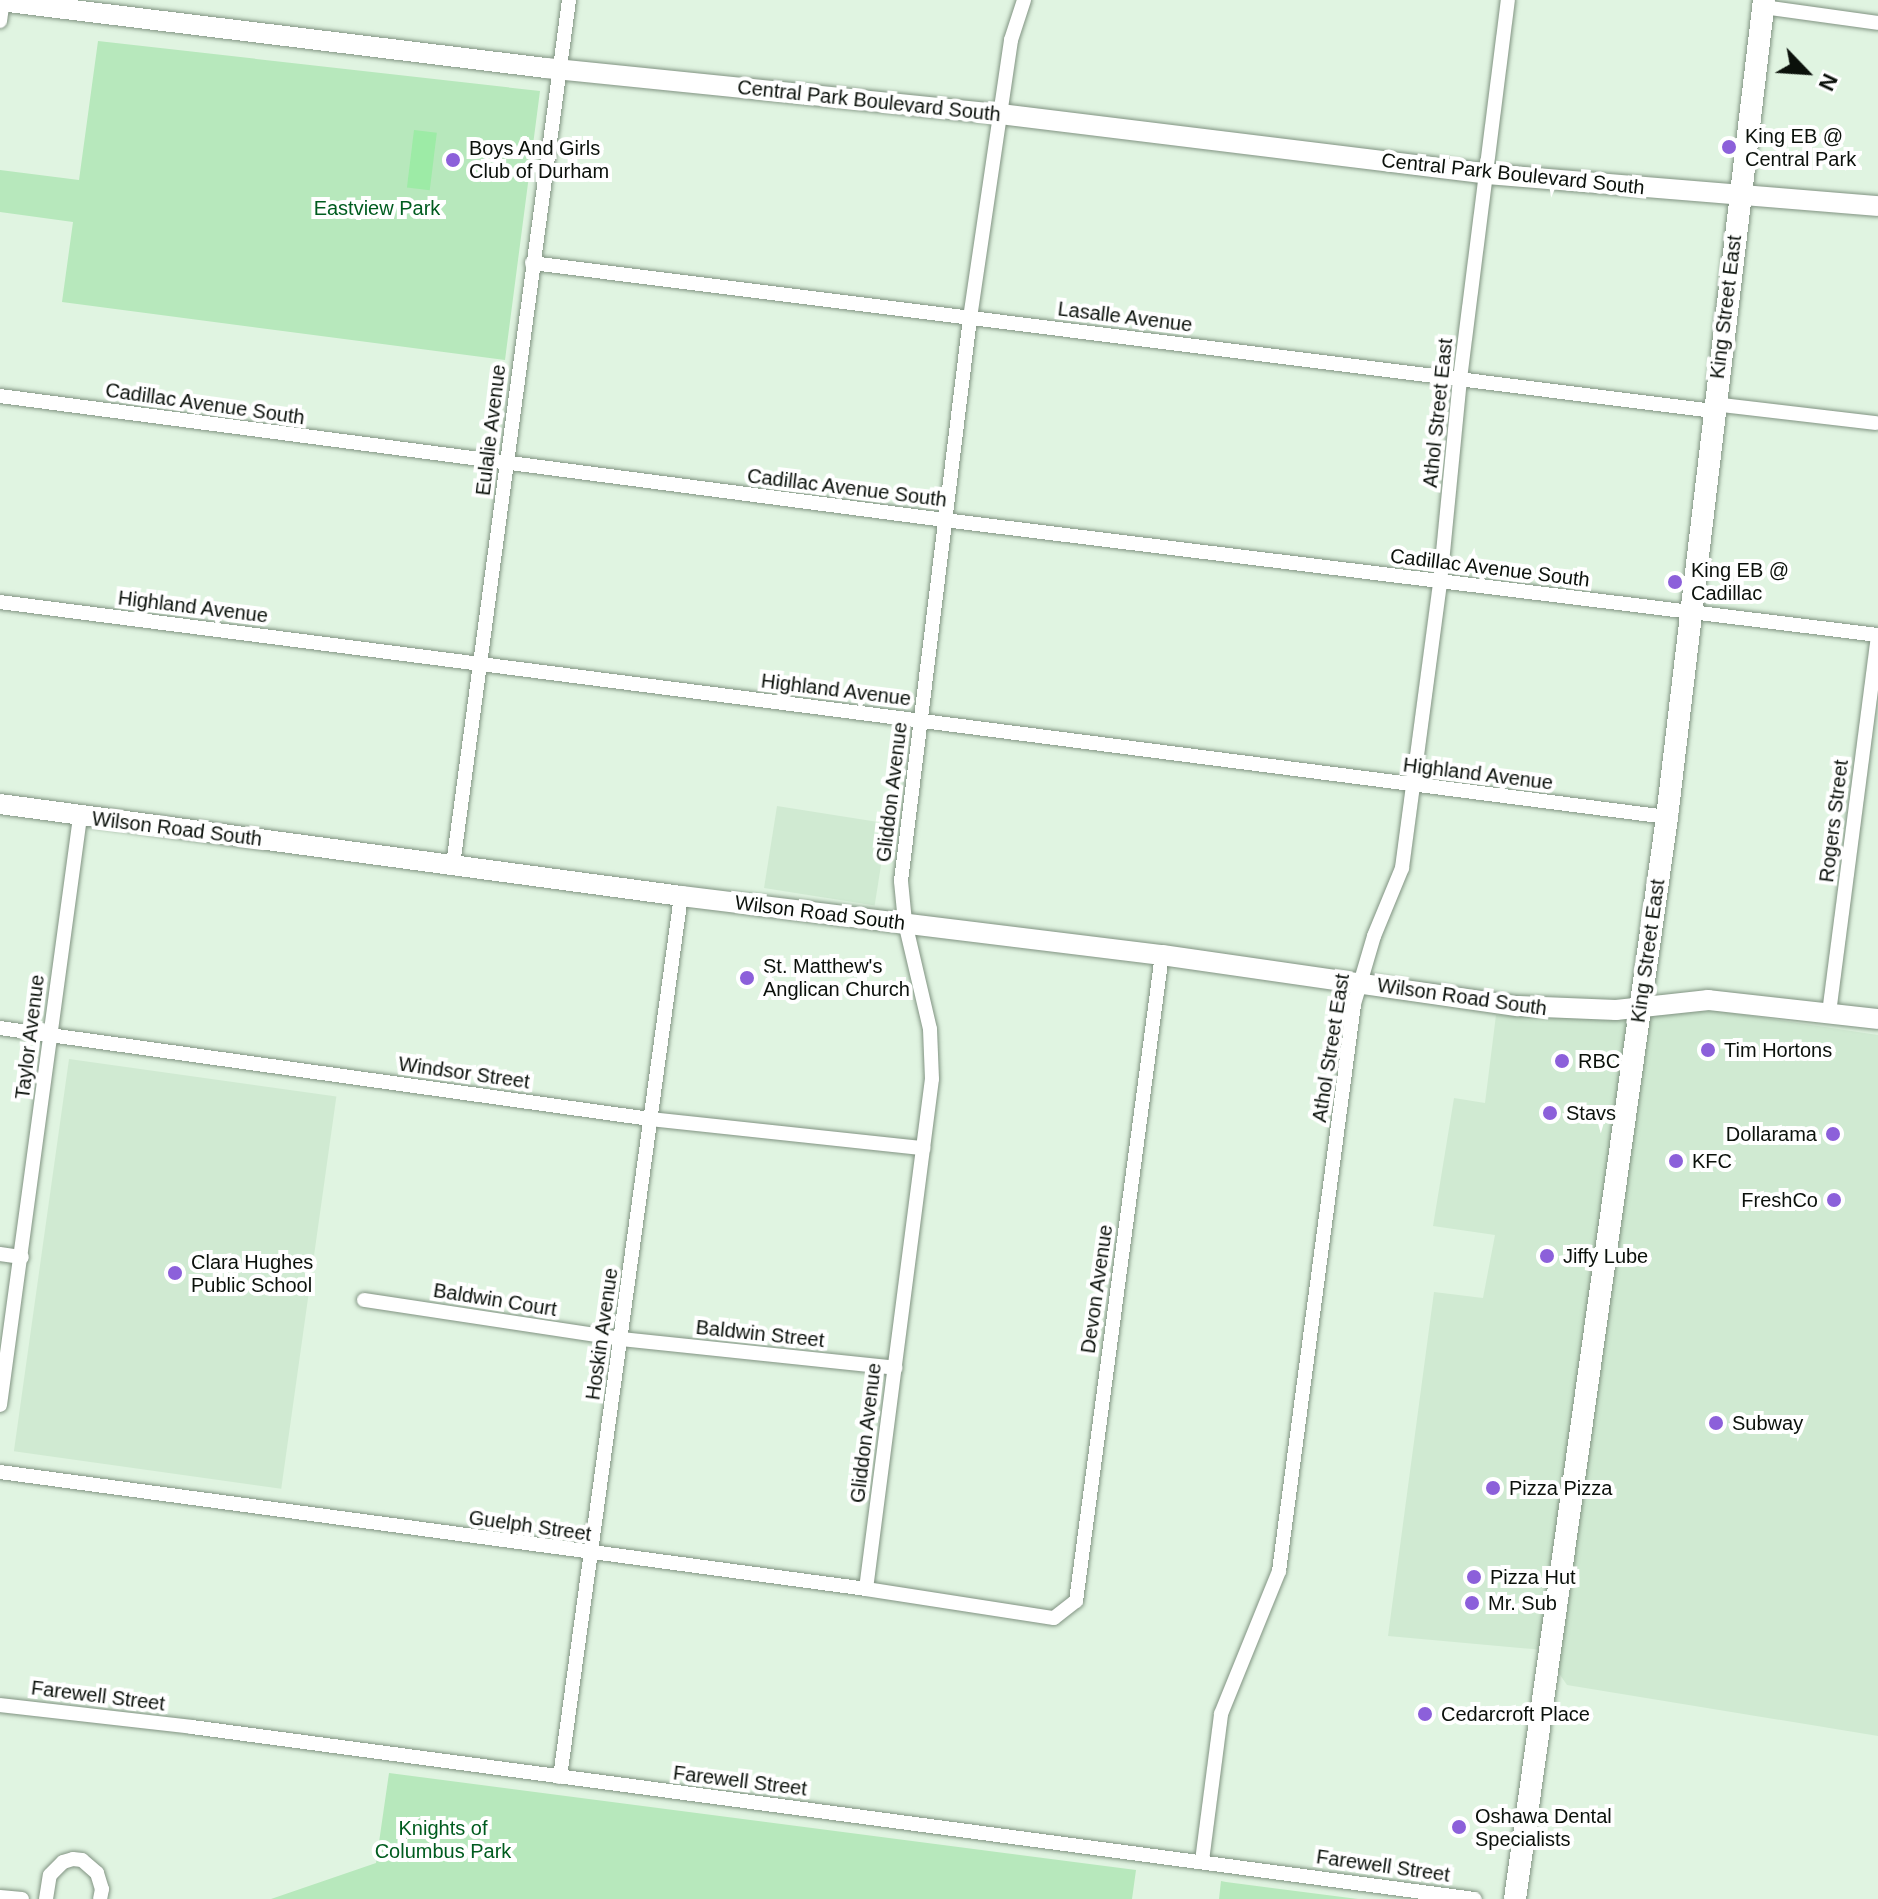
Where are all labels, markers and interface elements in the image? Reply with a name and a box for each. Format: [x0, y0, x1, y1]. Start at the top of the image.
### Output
north arrow [1766, 32, 1846, 112]
text: N [1814, 70, 1843, 95]
street label: Central Park Boulevard South [736, 75, 1002, 127]
place label: King EB @ Central Park [1745, 124, 1856, 171]
place label: Boys And Girls Club of Durham [469, 136, 609, 183]
marker: King EB @ Central Park [1720, 138, 1738, 156]
street label: Central Park Boulevard South [1380, 148, 1646, 200]
marker: Boys And Girls Club of Durham [444, 151, 462, 169]
park label: Eastview Park [314, 196, 440, 220]
street label: King Street East [1705, 234, 1747, 380]
street label: Lasalle Avenue [1056, 297, 1194, 337]
street label: Athol Street East [1418, 337, 1458, 489]
street label: Eulalie Avenue [471, 363, 511, 497]
street label: Cadillac Avenue South [103, 378, 307, 430]
street label: Cadillac Avenue South [745, 464, 949, 512]
street label: Cadillac Avenue South [1388, 544, 1592, 592]
place label: King EB @ Cadillac [1691, 558, 1789, 605]
marker: King EB @ Cadillac [1666, 573, 1684, 591]
street label: Highland Avenue [116, 586, 270, 628]
street label: Highland Avenue [759, 669, 913, 711]
street label: Gliddon Avenue [871, 720, 913, 864]
street label: Highland Avenue [1401, 753, 1555, 795]
street label: Rogers Street [1815, 758, 1853, 884]
street label: Wilson Road South [91, 807, 263, 851]
street label: King Street East [1626, 878, 1670, 1024]
street label: Wilson Road South [734, 891, 906, 935]
place label: St. Matthew's Anglican Church [763, 954, 910, 1001]
marker: St. Matthew's Anglican Church [738, 969, 756, 987]
street label: Athol Street East [1307, 972, 1355, 1124]
street label: Taylor Avenue [10, 973, 50, 1101]
street label: Wilson Road South [1376, 973, 1548, 1021]
place label: Tim Hortons [1724, 1038, 1832, 1062]
marker: Tim Hortons [1699, 1041, 1717, 1059]
place label: RBC [1578, 1049, 1620, 1073]
street label: Windsor Street [397, 1052, 531, 1094]
marker: RBC [1553, 1052, 1571, 1070]
place label: Stavs [1566, 1101, 1616, 1125]
marker: Stavs [1541, 1104, 1559, 1122]
place label: Dollarama [1726, 1122, 1817, 1146]
marker: Dollarama [1824, 1125, 1842, 1143]
place label: KFC [1692, 1149, 1732, 1173]
marker: KFC [1667, 1152, 1685, 1170]
place label: FreshCo [1741, 1188, 1818, 1212]
marker: FreshCo [1825, 1191, 1843, 1209]
street label: Devon Avenue [1076, 1223, 1118, 1355]
place label: Jiffy Lube [1563, 1244, 1648, 1268]
marker: Jiffy Lube [1538, 1247, 1556, 1265]
place label: Clara Hughes Public School [191, 1250, 313, 1297]
marker: Clara Hughes Public School [166, 1264, 184, 1282]
street label: Hoskin Avenue [581, 1266, 623, 1402]
street label: Baldwin Court [432, 1278, 558, 1322]
street label: Baldwin Street [695, 1315, 825, 1353]
street label: Gliddon Avenue [845, 1361, 887, 1505]
place label: Subway [1732, 1411, 1803, 1435]
marker: Subway [1707, 1414, 1725, 1432]
place label: Pizza Pizza [1509, 1476, 1612, 1500]
marker: Pizza Pizza [1484, 1479, 1502, 1497]
street label: Guelph Street [467, 1506, 593, 1546]
place label: Pizza Hut [1490, 1565, 1576, 1589]
marker: Pizza Hut [1465, 1568, 1483, 1586]
place label: Mr. Sub [1488, 1591, 1557, 1615]
marker: Mr. Sub [1463, 1594, 1481, 1612]
street label: Farewell Street [30, 1676, 166, 1716]
place label: Cedarcroft Place [1441, 1702, 1590, 1726]
marker: Cedarcroft Place [1416, 1705, 1434, 1723]
street label: Farewell Street [672, 1761, 808, 1801]
place label: Oshawa Dental Specialists [1475, 1804, 1612, 1851]
park label: Knights of Columbus Park [375, 1816, 511, 1863]
marker: Oshawa Dental Specialists [1450, 1818, 1468, 1836]
street label: Farewell Street [1315, 1845, 1451, 1887]

